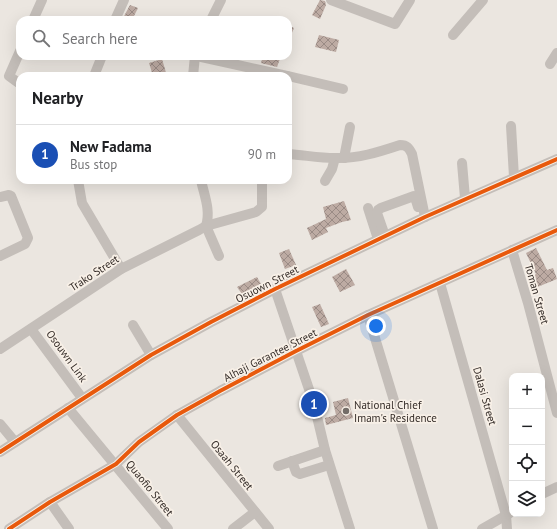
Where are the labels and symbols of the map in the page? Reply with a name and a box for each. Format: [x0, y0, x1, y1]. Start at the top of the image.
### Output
street label: Trako Street [67, 252, 122, 294]
street label: Osuown Street [233, 262, 301, 306]
street label: Toman Street [522, 262, 552, 326]
your location [366, 316, 386, 336]
street label: Alhaji Garantee Street [221, 325, 319, 385]
street label: Osouwn Link [43, 327, 91, 385]
street label: Dalasi Street [470, 365, 500, 427]
pin: 1 [301, 389, 327, 419]
place label: National Chief Imam's Residence [354, 398, 437, 425]
marker: National Chief Imam's Residence [341, 406, 351, 416]
street label: Osaah Street [208, 437, 257, 493]
street label: Quaofio Street [123, 457, 177, 519]

